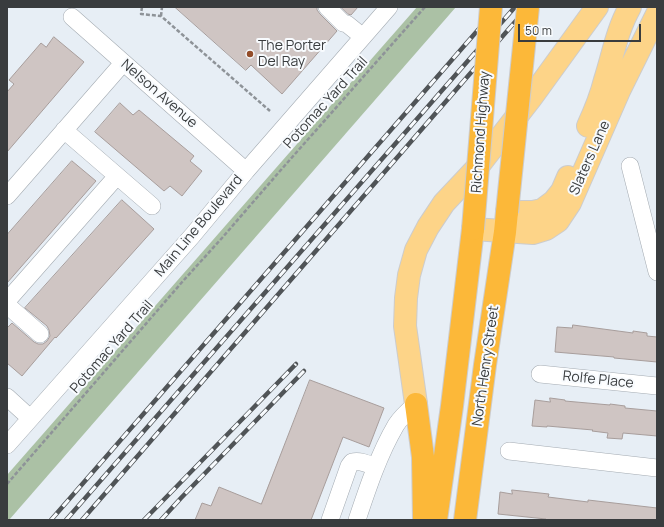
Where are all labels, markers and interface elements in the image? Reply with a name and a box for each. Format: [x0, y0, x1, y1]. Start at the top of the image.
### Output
scale bar [520, 16, 643, 42]
text: 50 m [525, 22, 552, 39]
place label: The Porter Del Ray [258, 38, 326, 70]
marker: The Porter Del Ray [245, 49, 255, 59]
street label: Potomac Yard Trail [280, 54, 372, 152]
street label: Nelson Avenue [117, 56, 201, 132]
street label: Richmond Highway [468, 70, 494, 194]
street label: Slaters Lane [566, 118, 614, 198]
street label: Main Line Boulevard [152, 172, 246, 280]
street label: Potomac Yard Trail [67, 297, 157, 397]
street label: North Henry Street [469, 305, 503, 427]
street label: Rolfe Place [562, 368, 634, 392]

